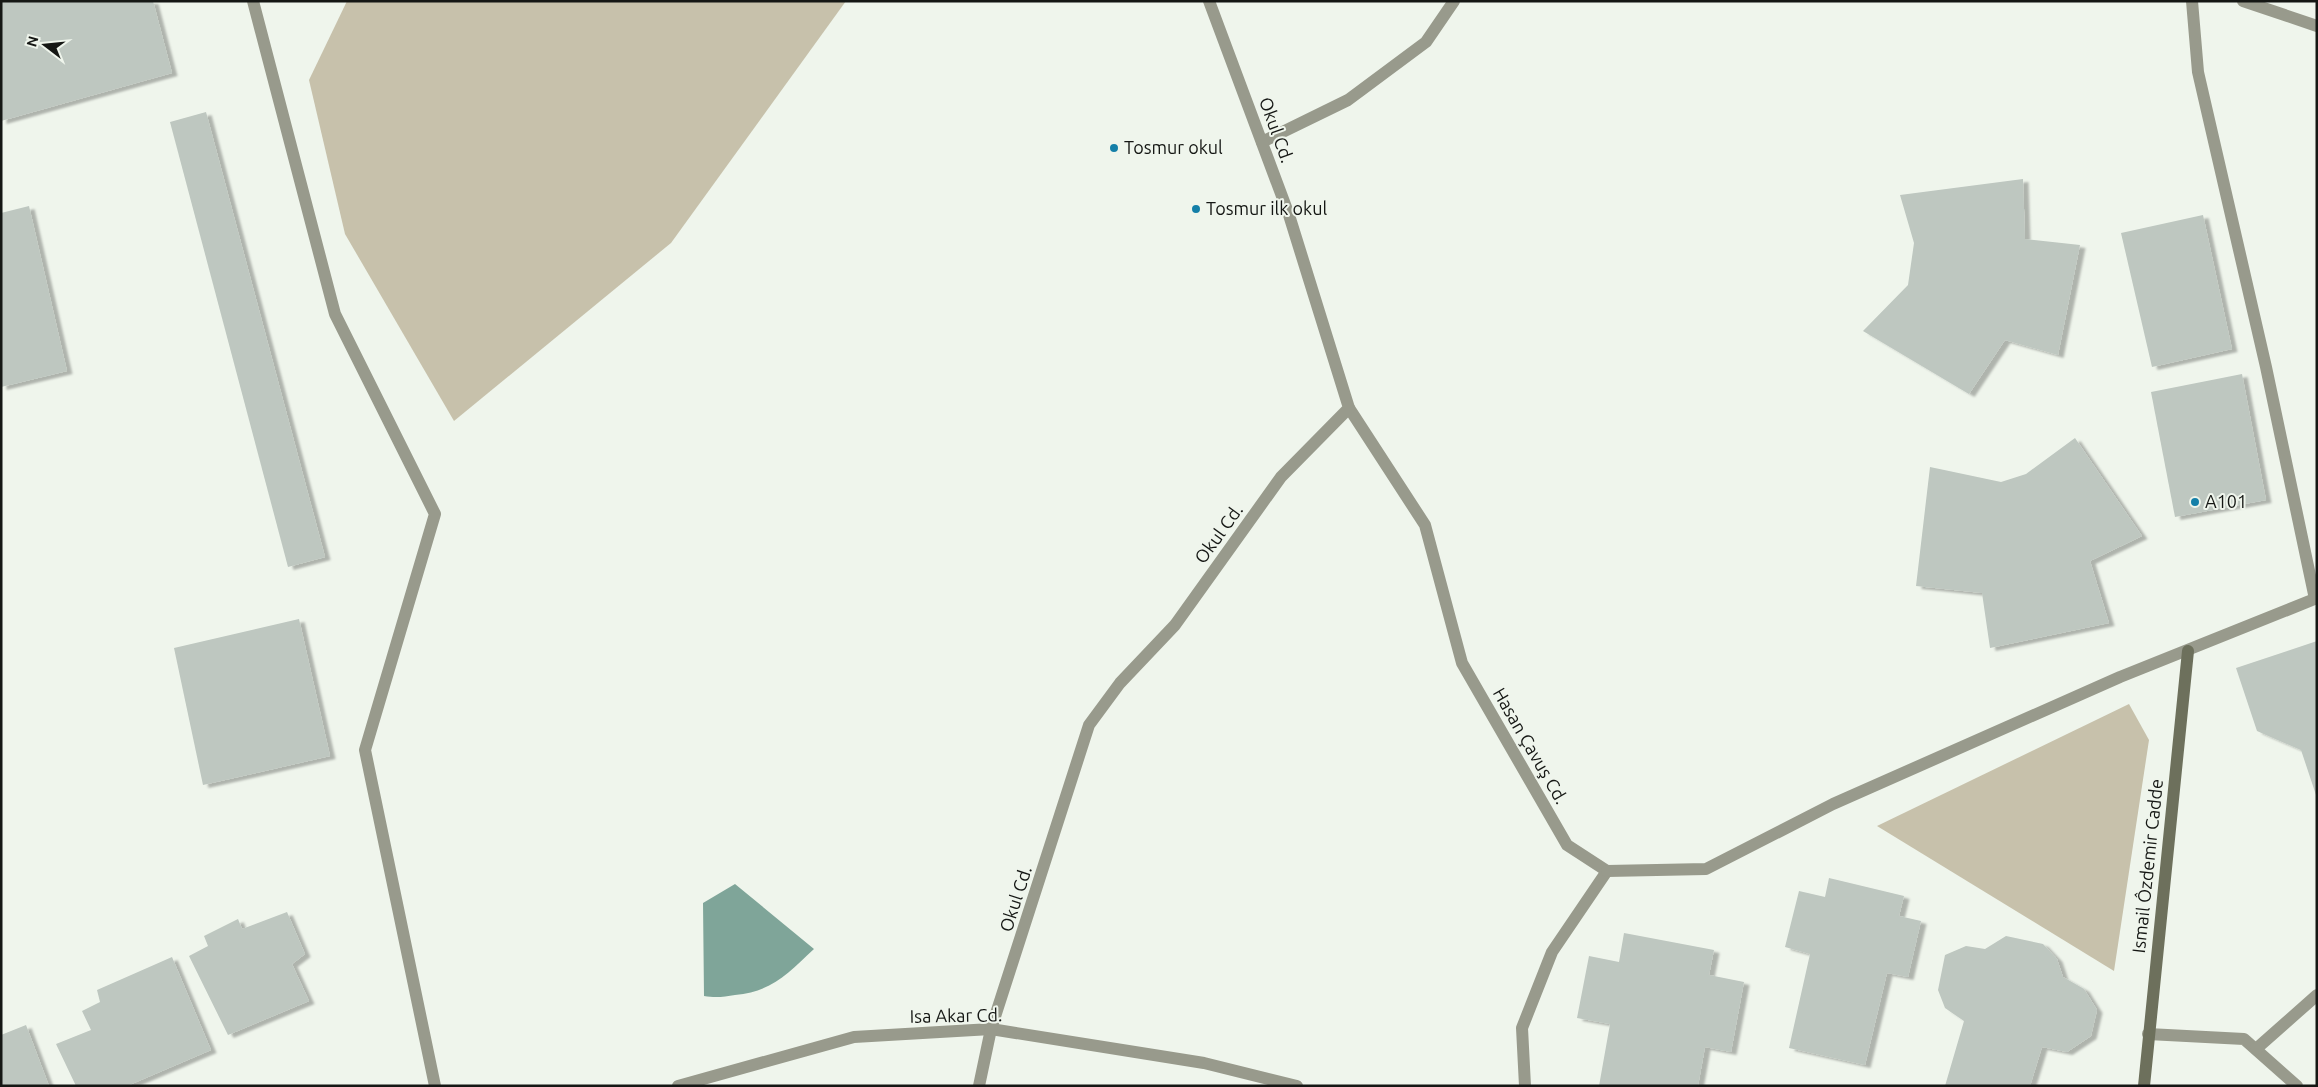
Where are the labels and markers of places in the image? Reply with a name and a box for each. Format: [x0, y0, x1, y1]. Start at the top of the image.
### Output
place label: Tosmur okul [1124, 137, 1223, 157]
marker: Tosmur okul [1108, 142, 1120, 154]
place label: Tosmur ilk okul [1206, 198, 1327, 218]
marker: Tosmur ilk okul [1190, 203, 1202, 215]
place label: A101 [2205, 491, 2247, 511]
marker: A101 [2189, 496, 2201, 508]

